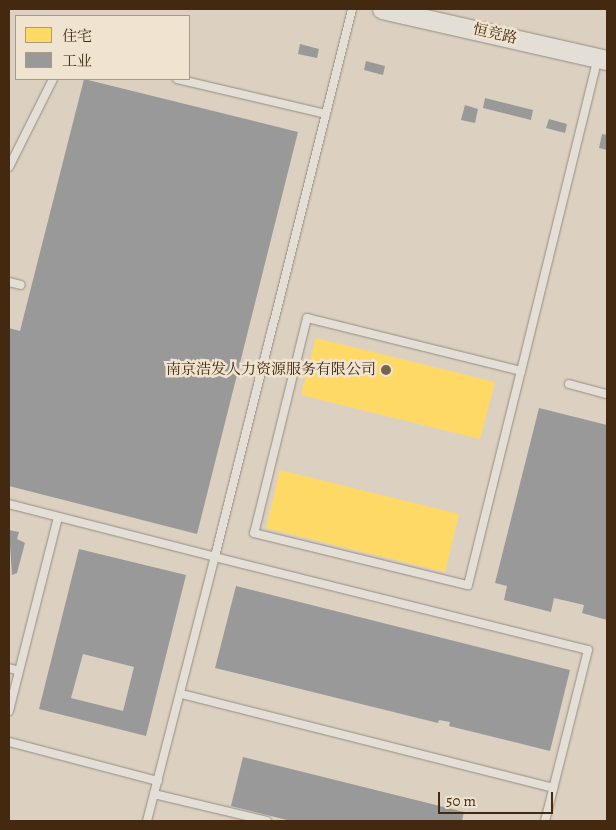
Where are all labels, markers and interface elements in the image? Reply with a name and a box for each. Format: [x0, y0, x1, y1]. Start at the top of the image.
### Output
legend [15, 15, 190, 80]
street label: 恒竞路 [471, 20, 519, 48]
text: 住宅 [62, 26, 92, 46]
text: 工业 [62, 51, 92, 71]
place label: 南京浩发人力资源服务有限公司 [166, 361, 376, 379]
marker: 南京浩发人力资源服务有限公司 [380, 364, 392, 376]
scale bar [441, 782, 556, 814]
text: 50 m [446, 791, 476, 811]

